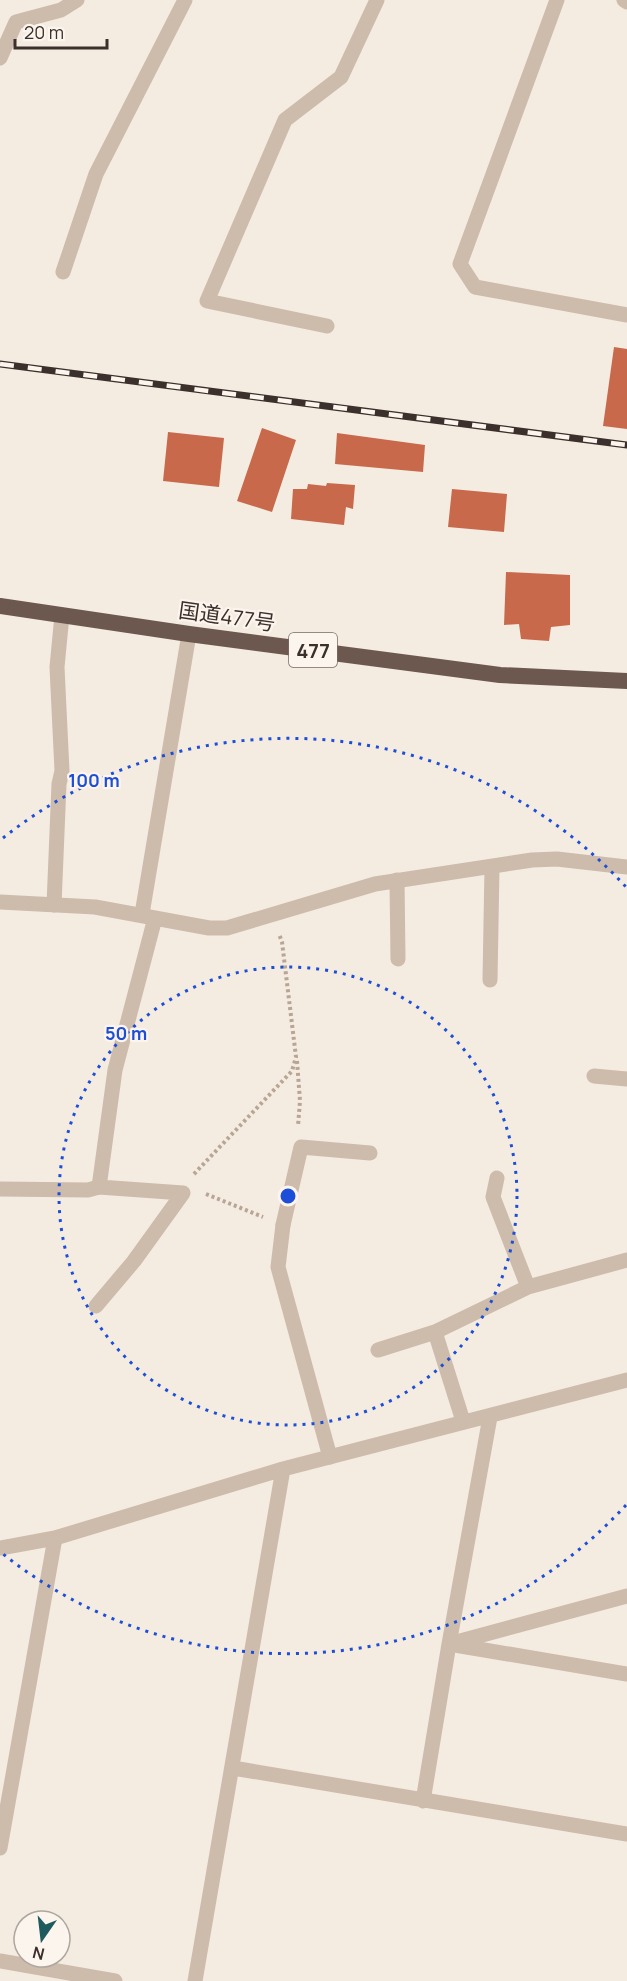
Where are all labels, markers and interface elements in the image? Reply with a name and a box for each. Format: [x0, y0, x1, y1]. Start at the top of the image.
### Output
scale bar [15, 12, 106, 50]
text: 20 m [24, 20, 64, 44]
street label: 国道477号 [177, 595, 277, 637]
road number: 477 [289, 633, 337, 667]
text: 100 m [68, 768, 120, 792]
text: 50 m [105, 1021, 147, 1045]
centre of rings [278, 1186, 298, 1206]
north arrow [12, 1909, 72, 1969]
text: N [30, 1941, 47, 1966]

